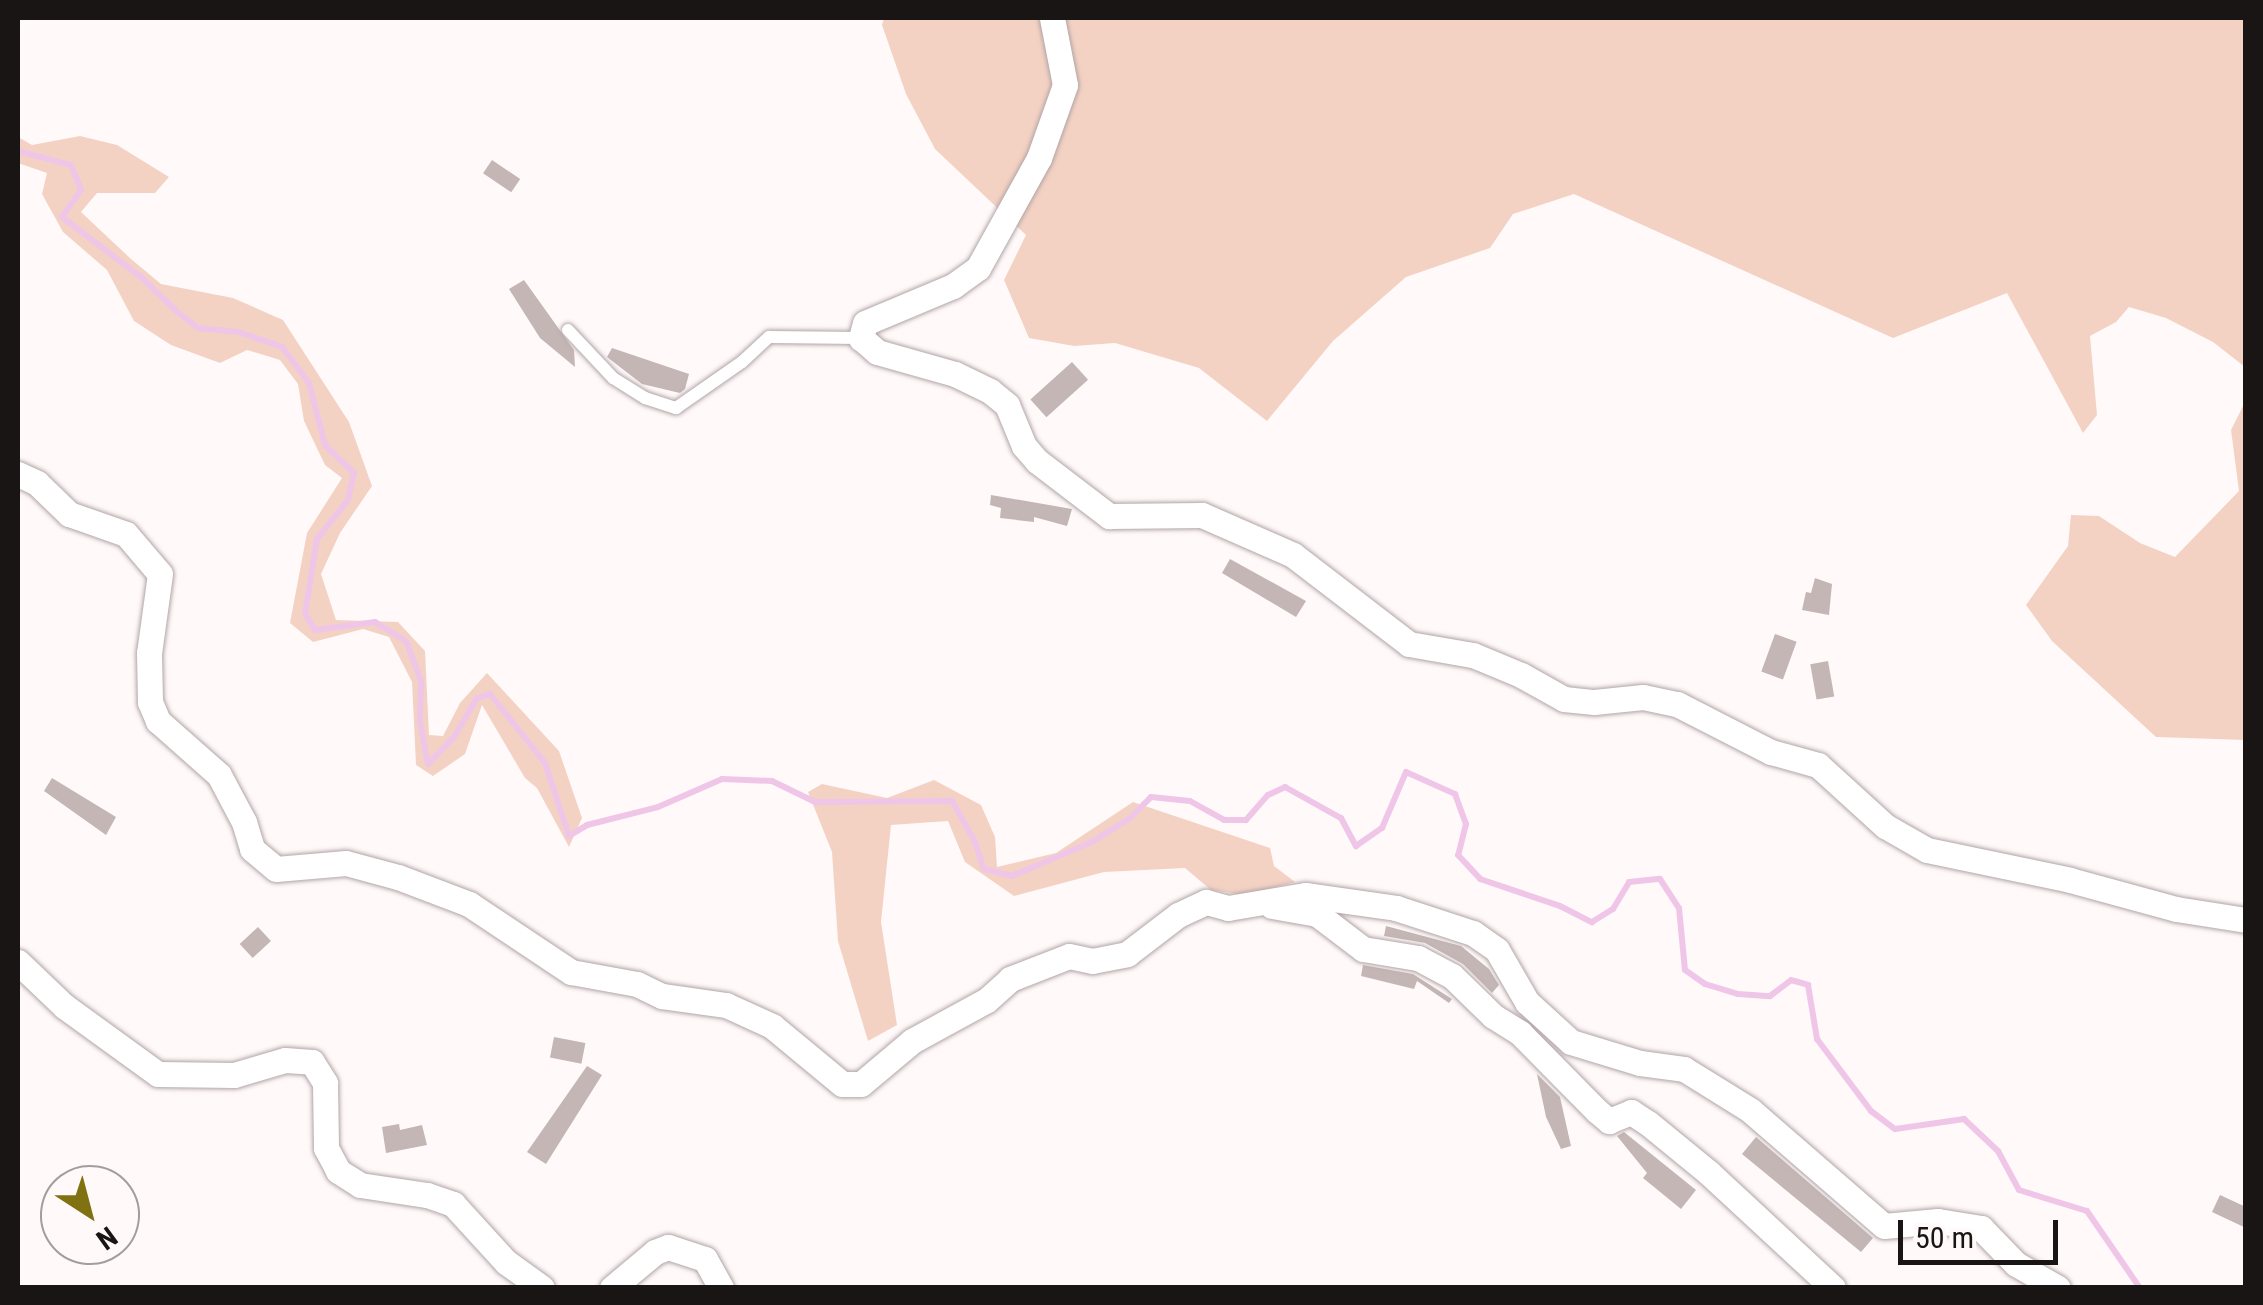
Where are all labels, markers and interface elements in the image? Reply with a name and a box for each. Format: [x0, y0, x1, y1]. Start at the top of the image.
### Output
north arrow [40, 1165, 140, 1265]
scale bar [1903, 1200, 2063, 1262]
text: N [90, 1220, 123, 1256]
text: 50 m [1915, 1220, 1974, 1255]

